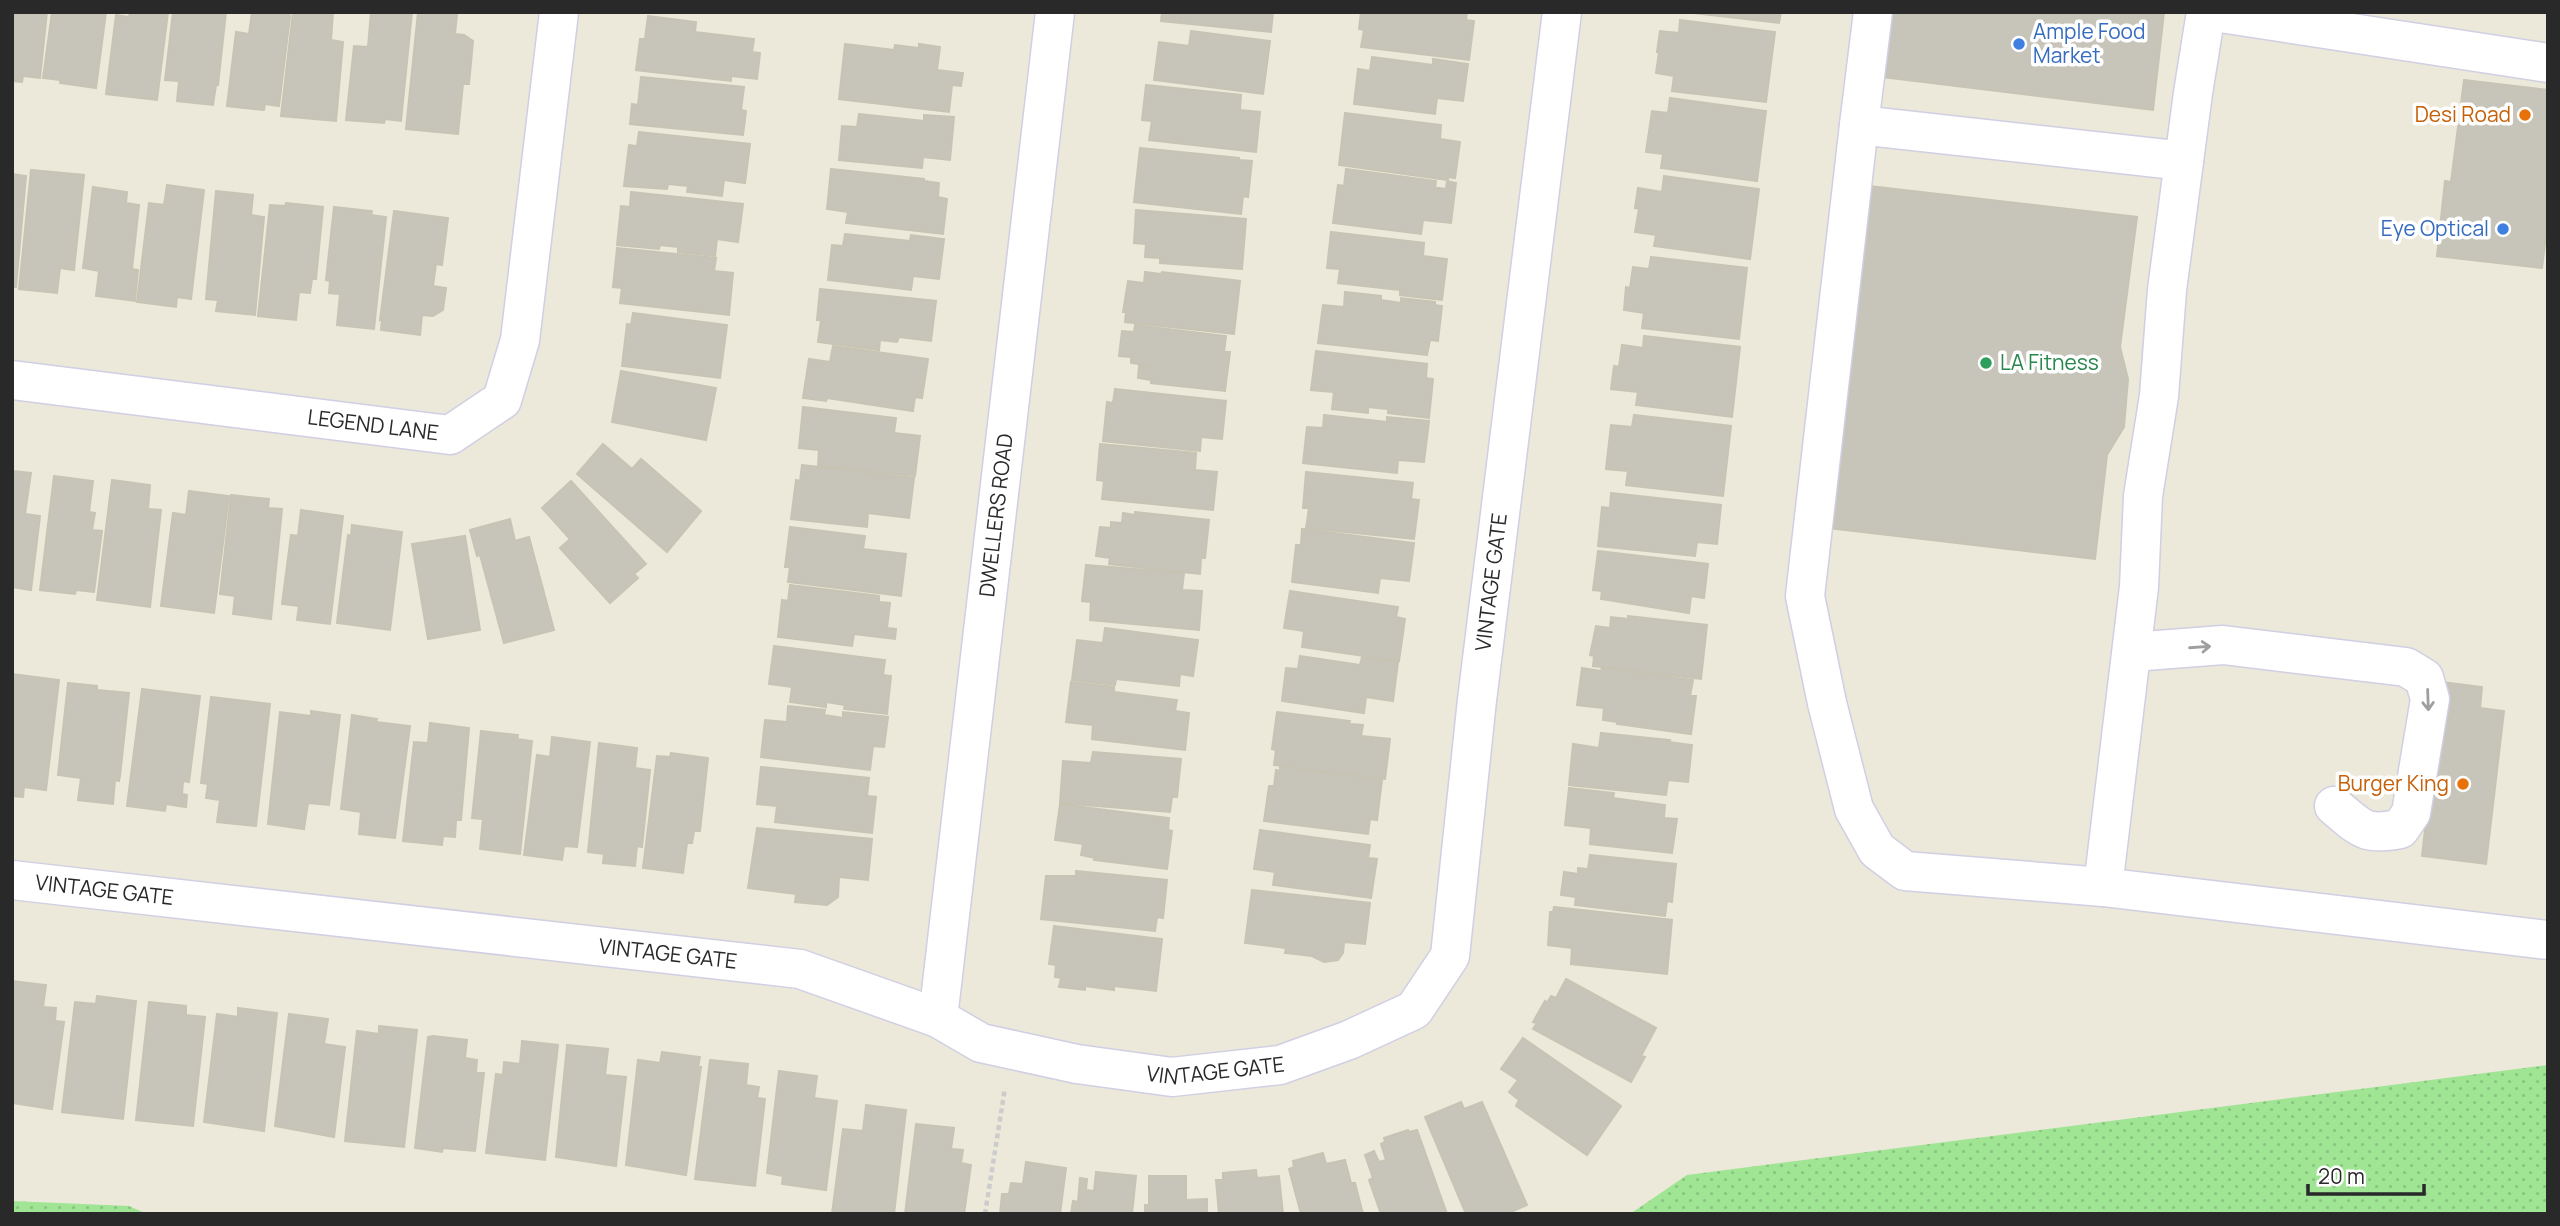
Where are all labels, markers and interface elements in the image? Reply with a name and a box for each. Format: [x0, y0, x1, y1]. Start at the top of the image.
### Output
place label: Ample Food Market [2033, 17, 2145, 69]
marker: Ample Food Market [2011, 36, 2027, 52]
place label: Desi Road [2415, 100, 2511, 128]
marker: Desi Road [2517, 107, 2533, 123]
place label: Eye Optical [2381, 214, 2489, 242]
marker: Eye Optical [2495, 221, 2511, 237]
place label: LA Fitness [2000, 348, 2099, 376]
marker: LA Fitness [1978, 355, 1994, 371]
street label: LEGEND LANE [306, 402, 441, 446]
street label: DWELLERS ROAD [972, 432, 1019, 599]
street label: VINTAGE GATE [1468, 511, 1513, 653]
one-way arrow [2188, 640, 2211, 653]
one-way arrow [2421, 688, 2434, 711]
place label: Burger King [2338, 769, 2449, 797]
marker: Burger King [2455, 776, 2471, 792]
street label: VINTAGE GATE [34, 868, 175, 911]
street label: VINTAGE GATE [597, 931, 739, 975]
street label: VINTAGE GATE [1145, 1050, 1286, 1091]
scale bar [2308, 1152, 2424, 1196]
text: 20 m [2318, 1162, 2365, 1190]

